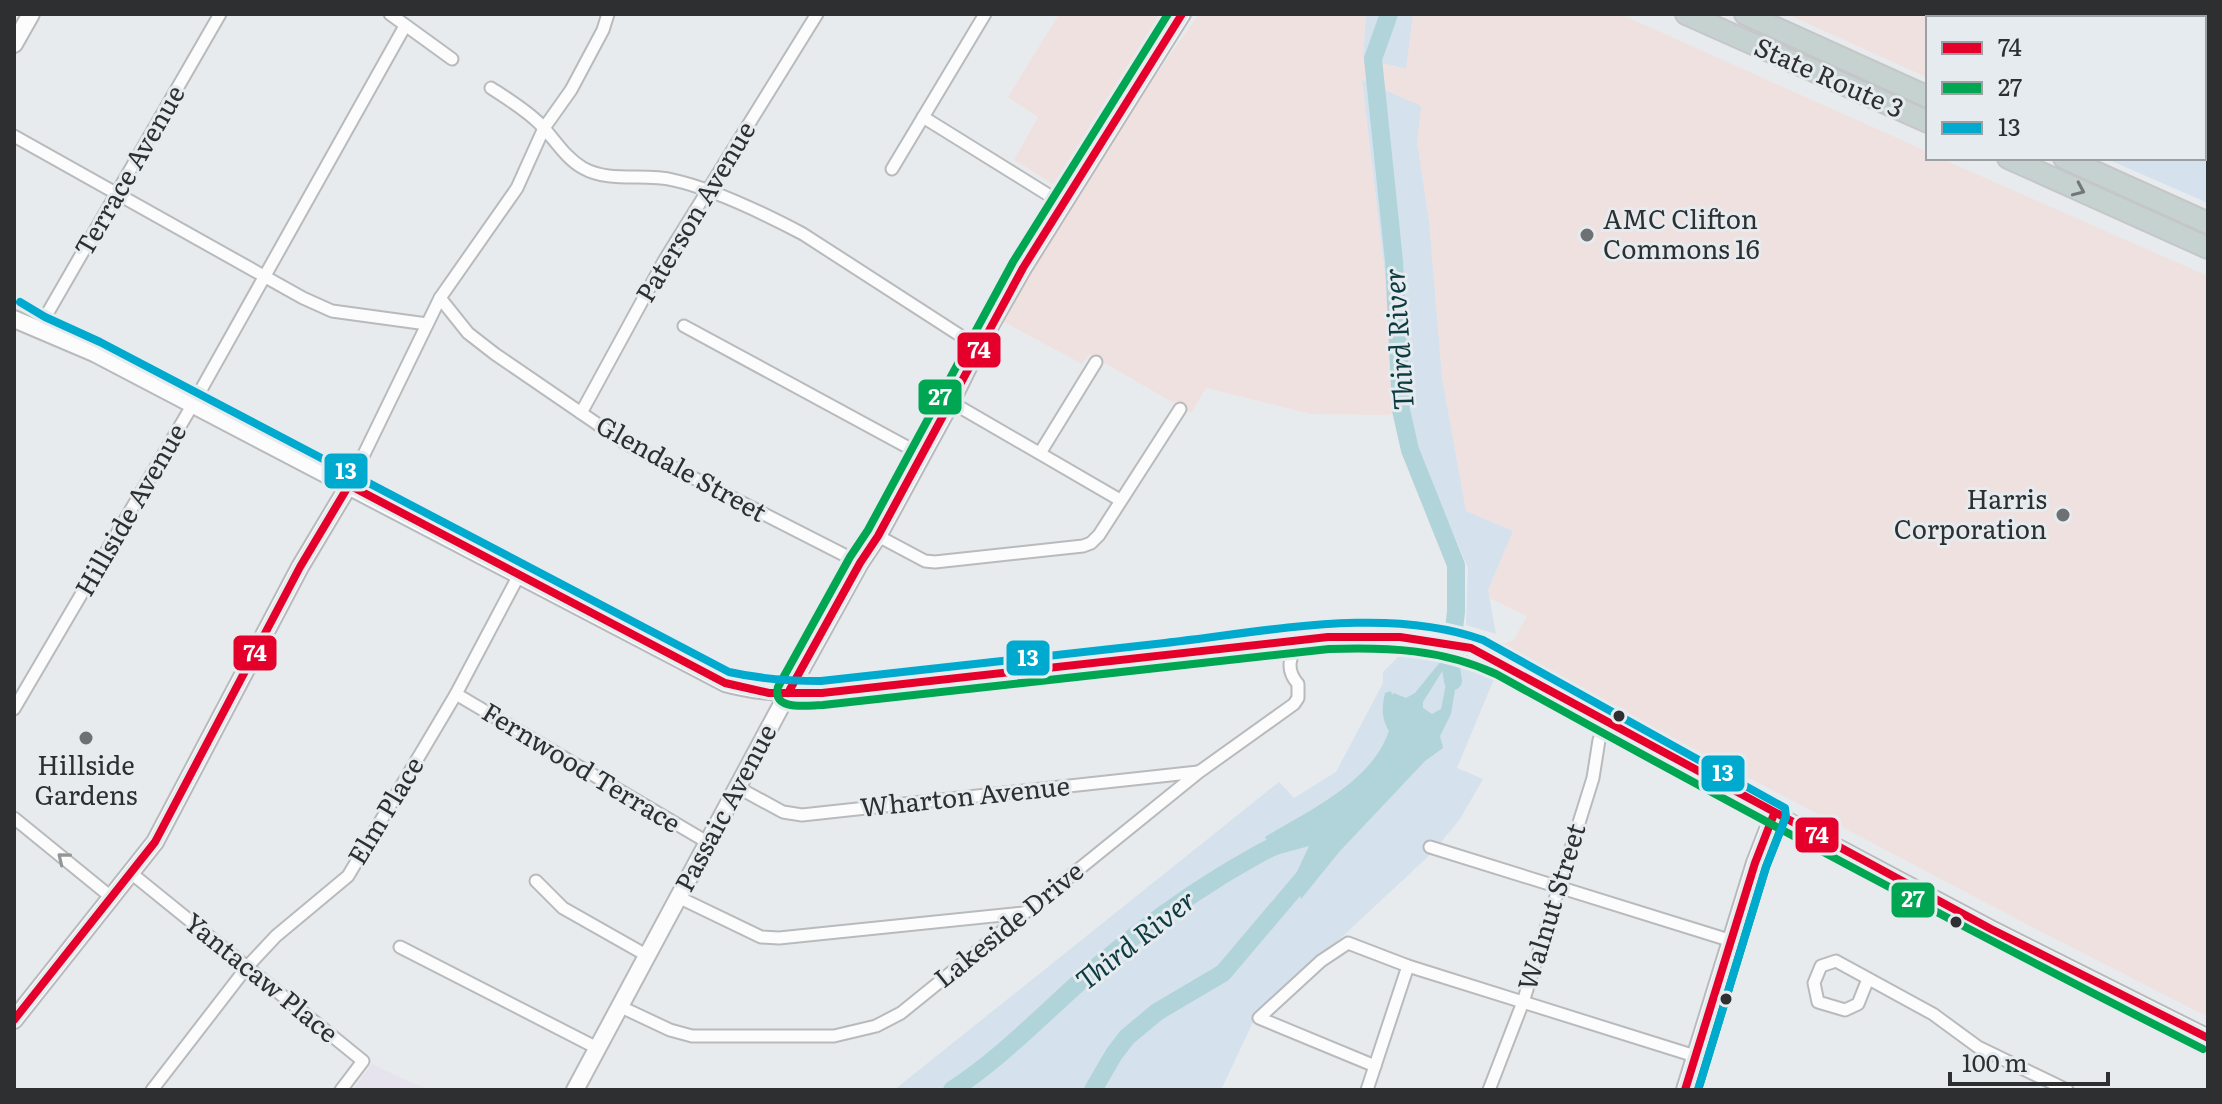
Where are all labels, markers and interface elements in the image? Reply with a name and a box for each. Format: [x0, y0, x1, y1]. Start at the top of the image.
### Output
legend [1926, 16, 2206, 160]
street label: State Route 3 [1749, 25, 1911, 126]
text: 74 [1998, 28, 2022, 63]
text: 27 [1998, 68, 2022, 103]
street label: Terrace Avenue [63, 77, 193, 263]
text: 13 [1998, 108, 2021, 143]
street label: Paterson Avenue [624, 113, 763, 309]
one-way arrow [2070, 180, 2085, 196]
place label: AMC Clifton Commons 16 [1603, 198, 1760, 267]
marker: AMC Clifton Commons 16 [1578, 226, 1596, 244]
water label: Third River [1371, 267, 1423, 412]
line badge: 74 [956, 331, 1002, 369]
text: 74 [967, 332, 991, 365]
line badge: 27 [917, 378, 963, 416]
text: 27 [928, 379, 952, 412]
street label: Glendale Street [590, 404, 775, 530]
street label: Hillside Avenue [63, 415, 194, 602]
line badge: 13 [323, 452, 369, 490]
text: 13 [335, 453, 357, 486]
place label: Harris Corporation [1894, 478, 2047, 547]
marker: Harris Corporation [2054, 506, 2072, 524]
line badge: 74 [232, 634, 278, 672]
text: 74 [243, 635, 267, 668]
line badge: 13 [1005, 639, 1051, 677]
text: 13 [1017, 640, 1039, 673]
street label: Fernwood Terrace [476, 691, 689, 841]
unlabelled marker [1611, 708, 1627, 724]
street label: Passaic Avenue [663, 716, 784, 898]
marker: Hillside Gardens [77, 729, 95, 747]
place label: Hillside Gardens [35, 744, 137, 813]
street label: Elm Place [336, 748, 431, 871]
line badge: 13 [1700, 754, 1746, 793]
text: 13 [1712, 755, 1734, 788]
street label: Wharton Avenue [858, 764, 1072, 825]
line badge: 74 [1794, 816, 1840, 854]
street label: Walnut Street [1506, 817, 1594, 995]
text: 74 [1805, 817, 1829, 850]
street label: Lakeside Drive [924, 851, 1091, 996]
one-way arrow [57, 853, 72, 868]
water label: Third River [1066, 878, 1204, 999]
line badge: 27 [1890, 881, 1936, 919]
text: 27 [1901, 881, 1925, 914]
street label: Yantacaw Place [177, 902, 348, 1051]
unlabelled marker [1948, 914, 1964, 930]
unlabelled marker [1718, 991, 1734, 1007]
scale bar [1950, 1036, 2108, 1086]
text: 100 m [1962, 1044, 2028, 1079]

